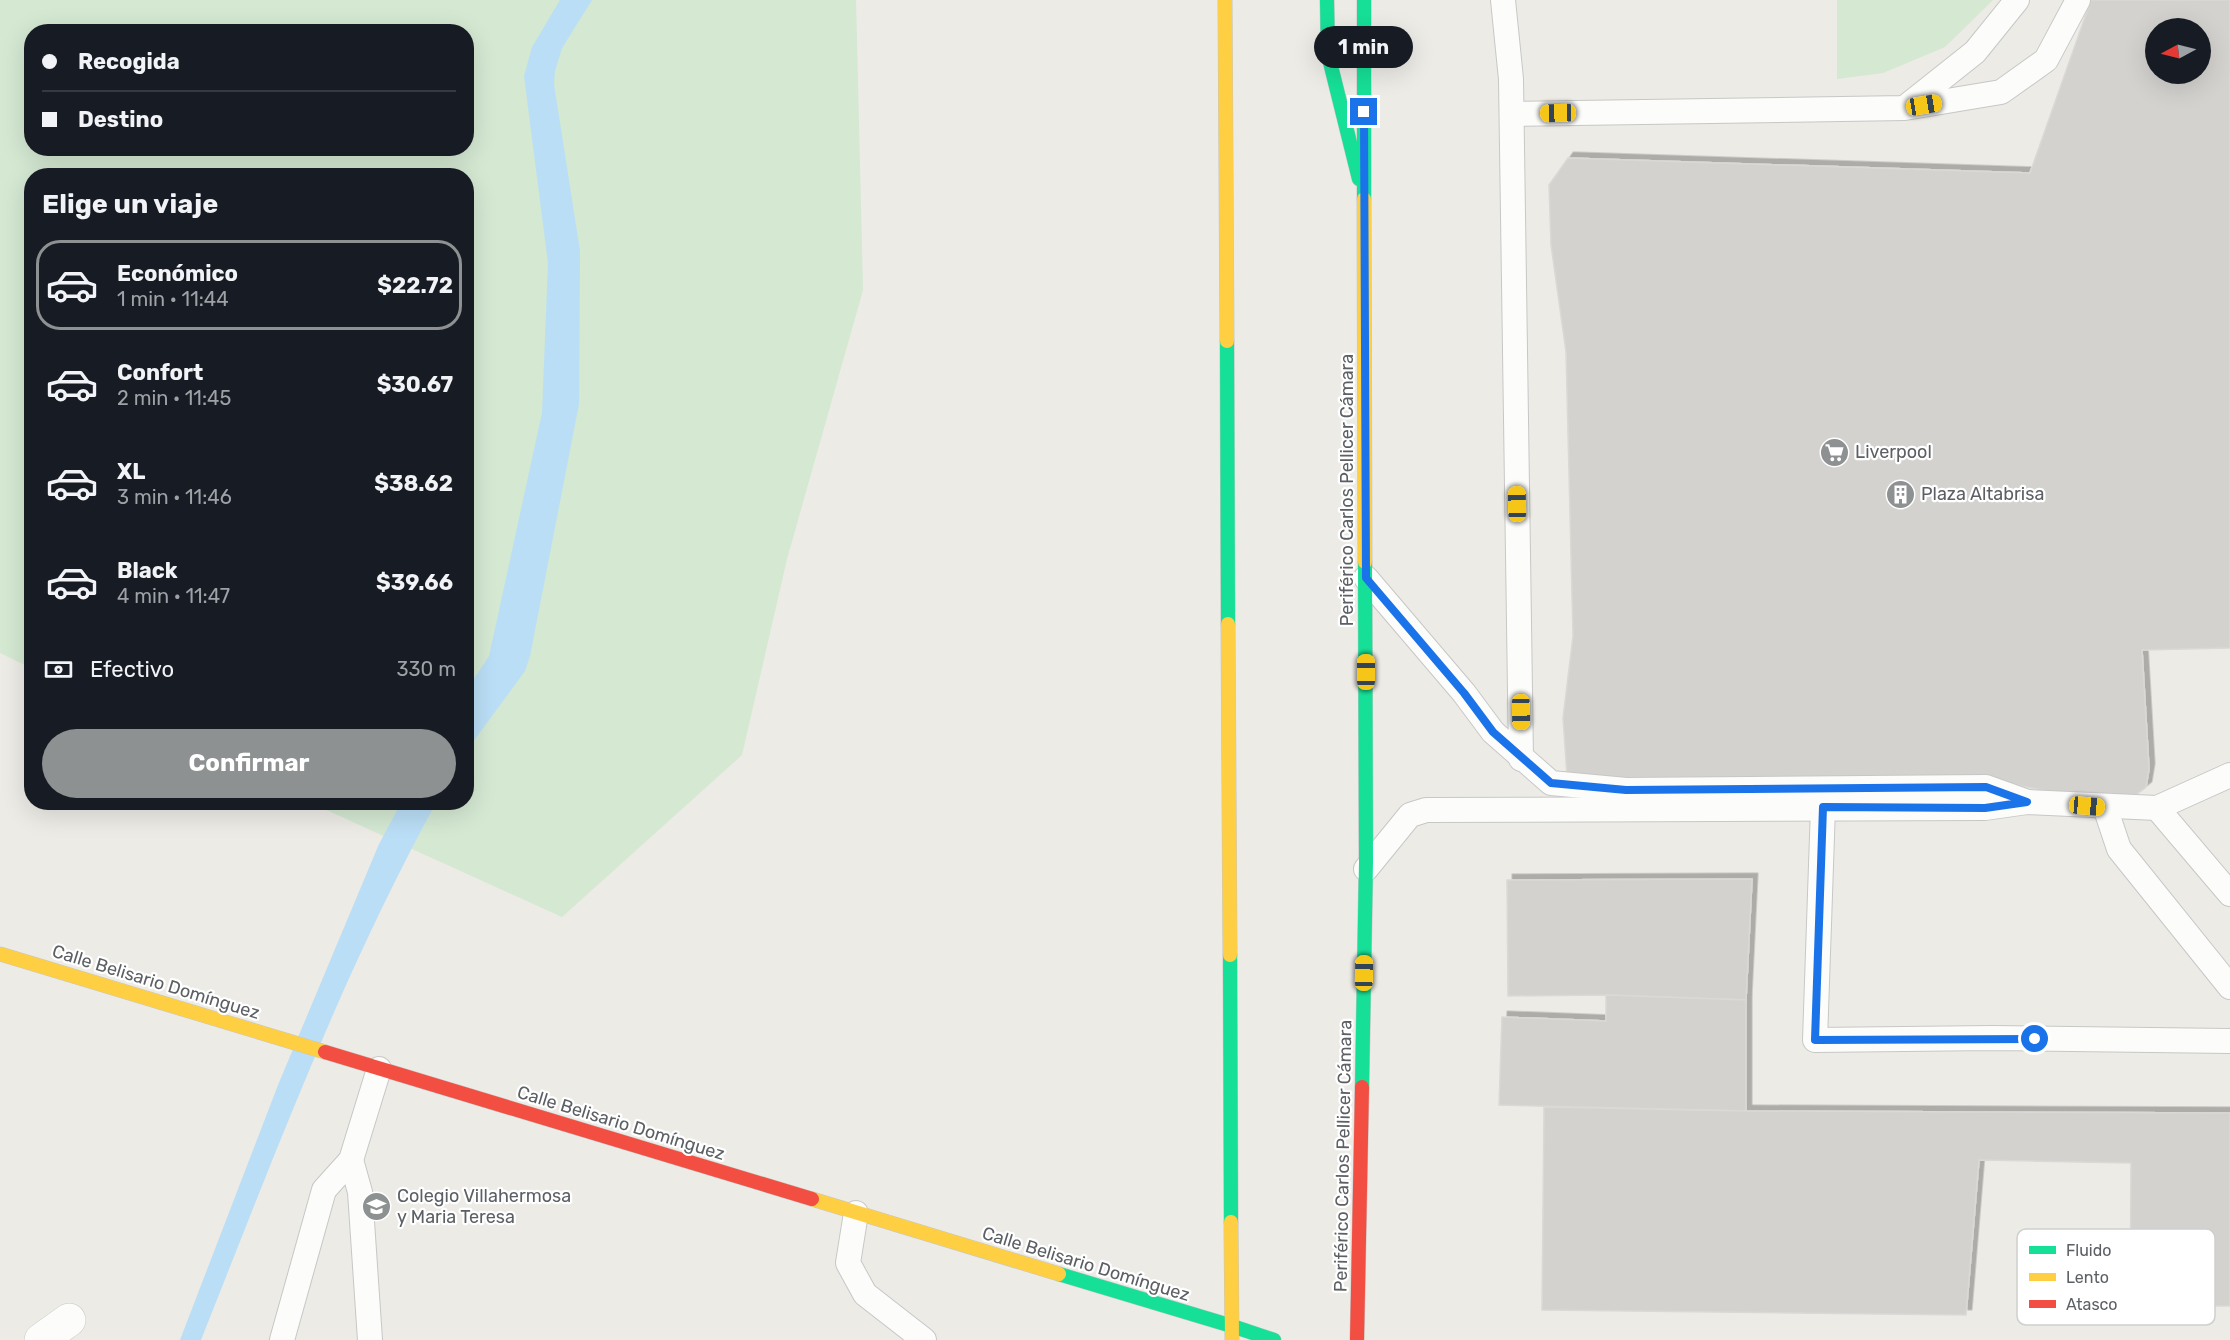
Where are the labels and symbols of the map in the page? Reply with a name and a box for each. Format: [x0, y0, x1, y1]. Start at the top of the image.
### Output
north arrow [2145, 18, 2211, 84]
callout: 1 min [1314, 25, 1414, 67]
car [1905, 93, 1943, 117]
route end [1350, 98, 1377, 125]
car [1540, 104, 1576, 122]
street label: Periférico Carlos Pellicer Cámara [1336, 354, 1358, 626]
supermarket icon: Liverpool [1818, 436, 1850, 468]
place label: Liverpool [1855, 441, 1932, 463]
building icon: Plaza Altabrisa [1884, 478, 1916, 510]
place label: Plaza Altabrisa [1921, 483, 2044, 505]
car [1508, 486, 1526, 522]
car [1357, 654, 1375, 690]
car [1512, 694, 1530, 730]
car [2068, 795, 2106, 817]
street label: Calle Belisario Domínguez [50, 940, 262, 1024]
car [1355, 955, 1373, 991]
street label: Periférico Carlos Pellicer Cámara [1330, 1020, 1356, 1292]
route start [2021, 1025, 2048, 1052]
street label: Calle Belisario Domínguez [515, 1081, 727, 1165]
place label: Colegio Villahermosa y Maria Teresa [397, 1185, 571, 1228]
school or university icon: Colegio Villahermosa y Maria Teresa [360, 1190, 392, 1222]
street label: Calle Belisario Domínguez [980, 1222, 1192, 1306]
legend [2017, 1229, 2215, 1325]
text: Fluido [2066, 1241, 2111, 1260]
text: Lento [2066, 1268, 2109, 1287]
text: Atasco [2066, 1295, 2118, 1314]

